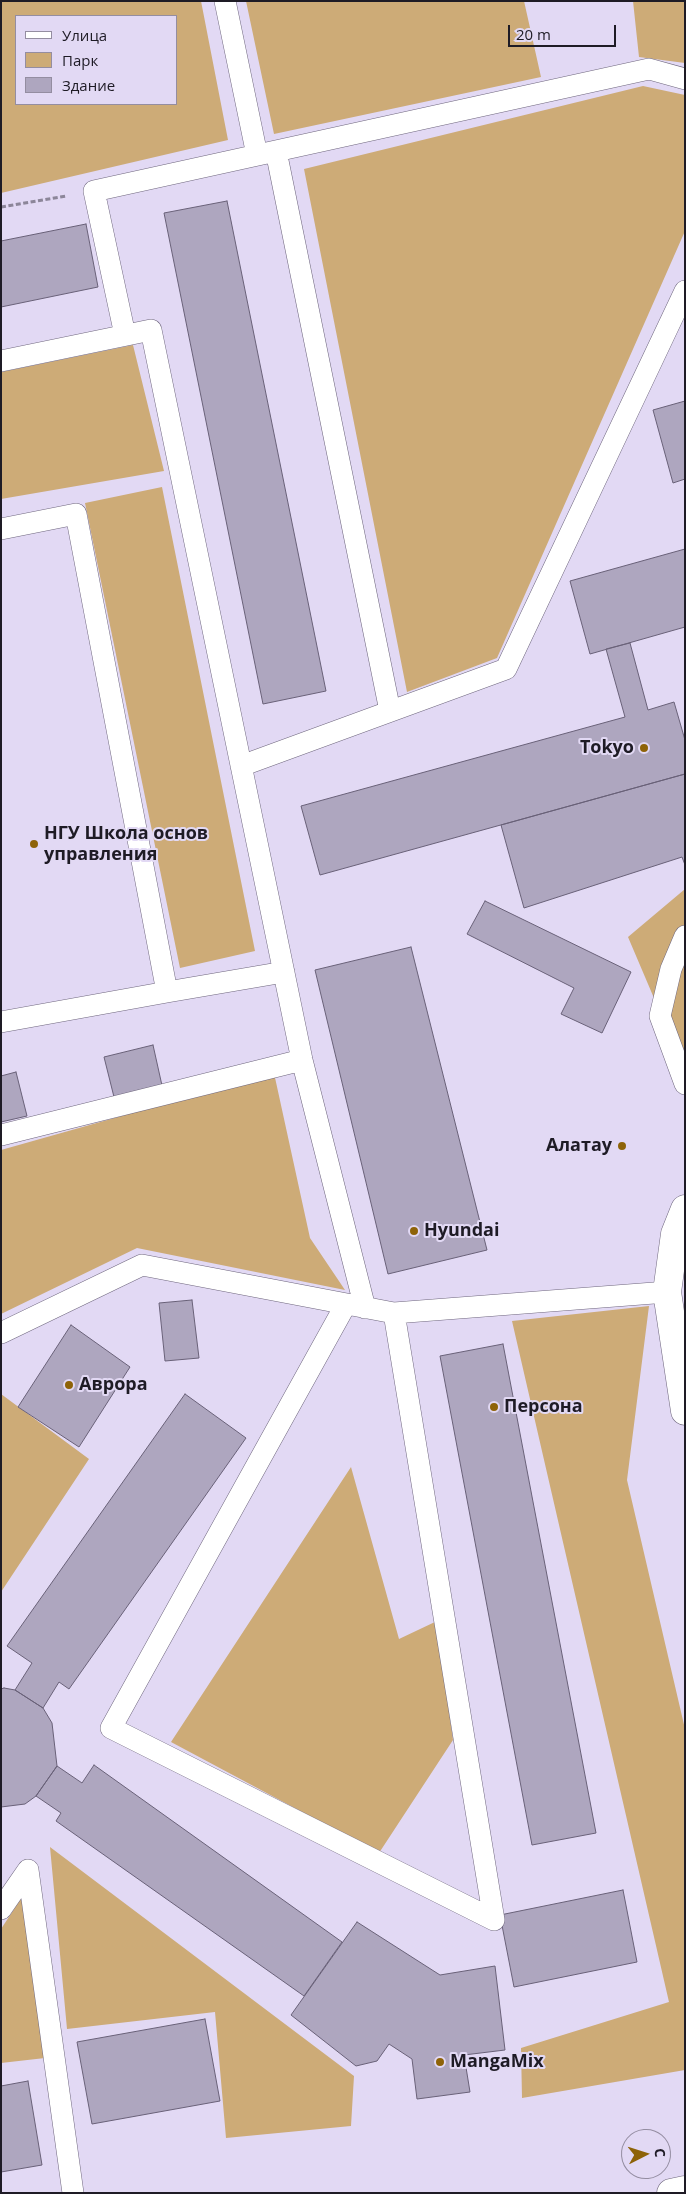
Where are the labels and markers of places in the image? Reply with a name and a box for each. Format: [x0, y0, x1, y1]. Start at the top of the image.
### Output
place label: Tokyo [580, 737, 634, 759]
marker: Tokyo [638, 742, 650, 754]
place label: НГУ Школа основ управления [44, 823, 208, 866]
marker: НГУ Школа основ управления [28, 838, 40, 850]
place label: Алатау [546, 1135, 612, 1157]
marker: Алатау [616, 1140, 628, 1152]
place label: Hyundai [424, 1220, 499, 1242]
marker: Hyundai [408, 1225, 420, 1237]
place label: Аврора [79, 1374, 148, 1396]
marker: Аврора [63, 1379, 75, 1391]
place label: Персона [504, 1396, 583, 1418]
marker: Персона [488, 1401, 500, 1413]
place label: MangaMix [450, 2051, 544, 2073]
marker: MangaMix [434, 2056, 446, 2068]

